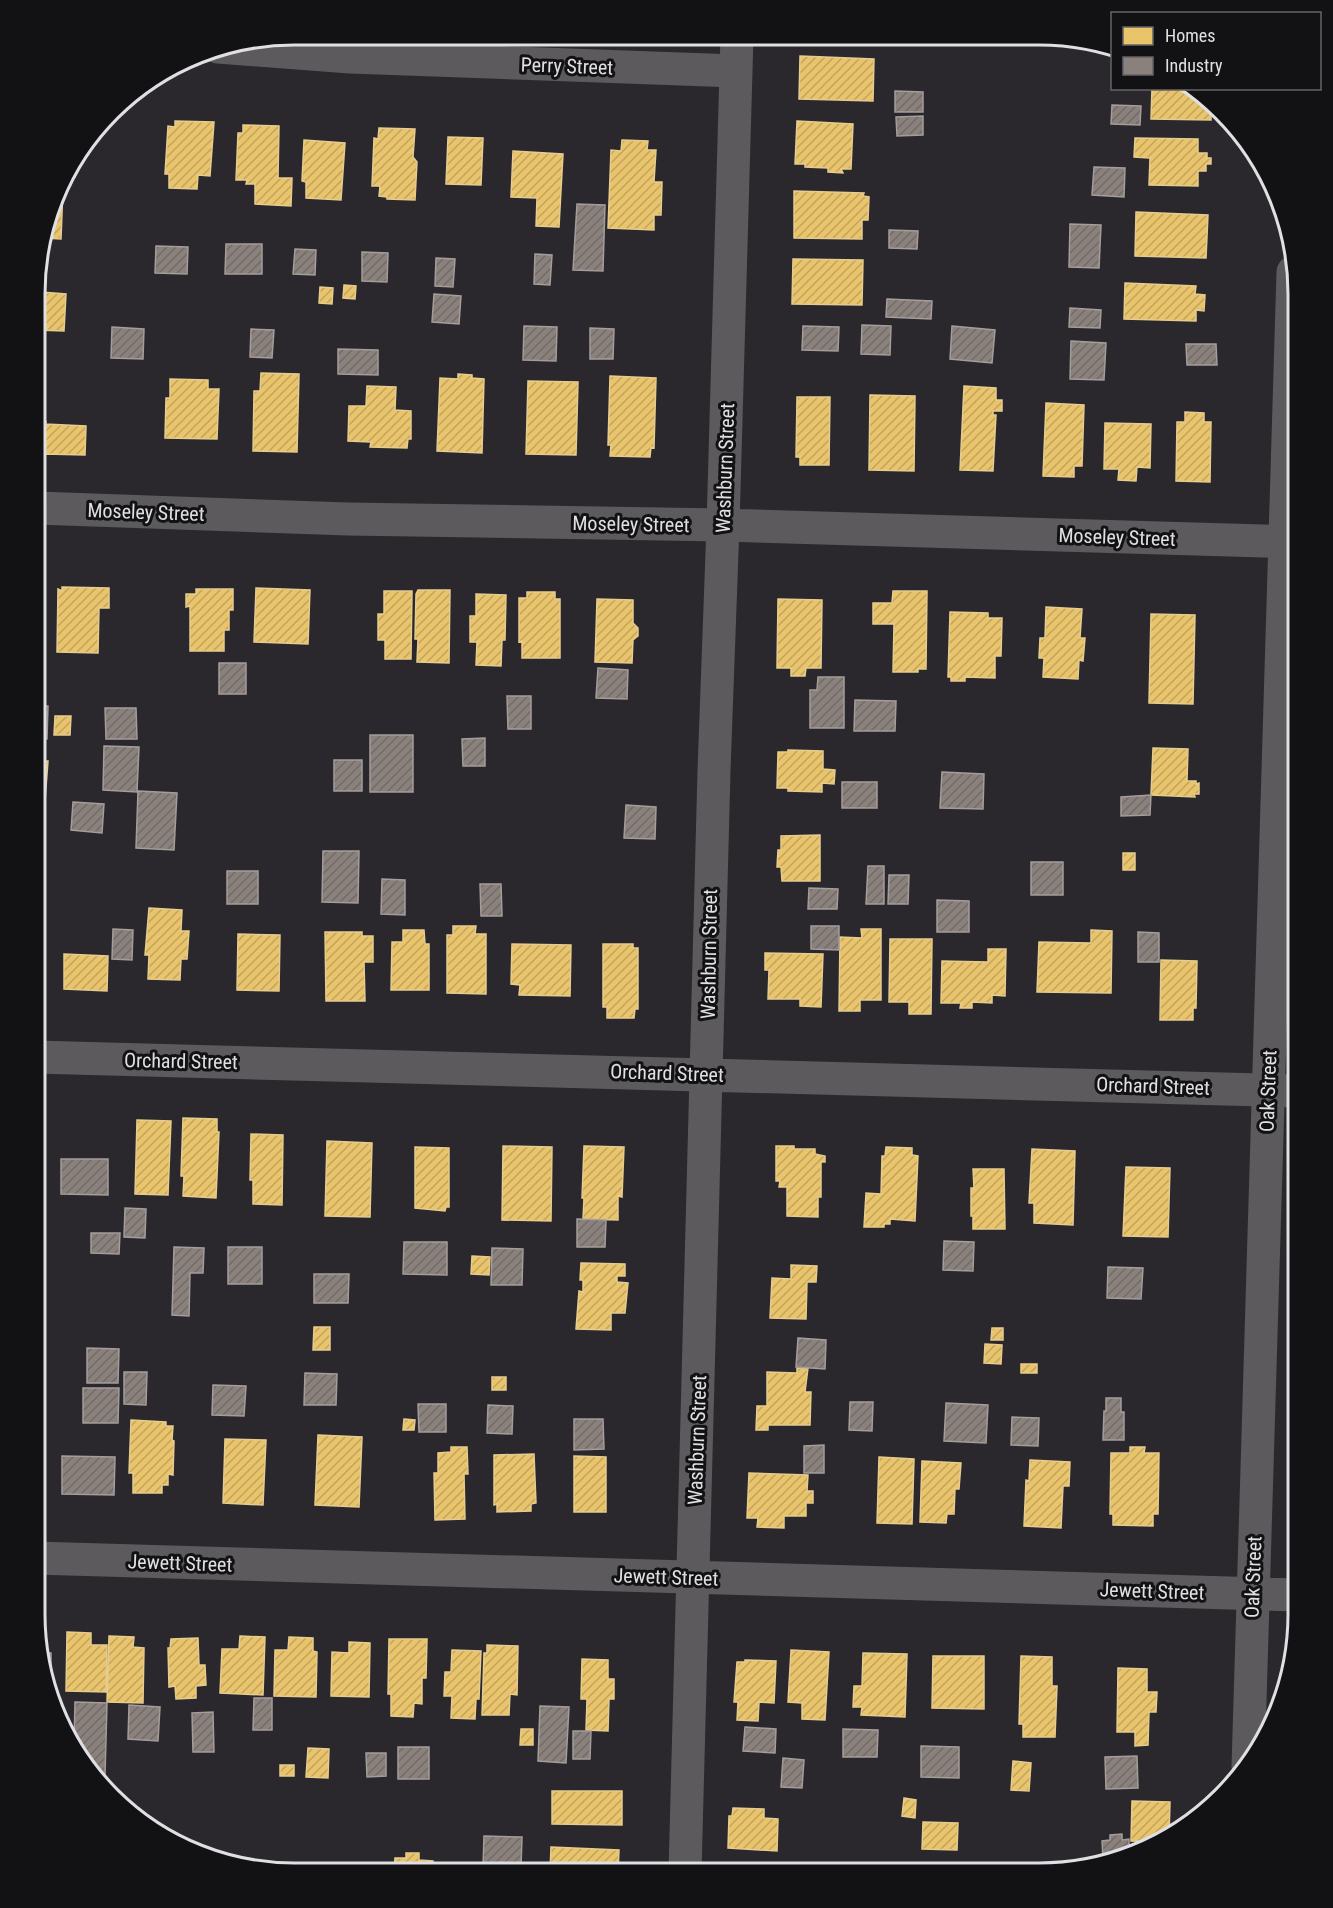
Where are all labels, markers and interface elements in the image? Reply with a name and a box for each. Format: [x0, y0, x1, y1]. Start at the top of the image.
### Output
legend [1111, 12, 1321, 90]
text: Homes [1165, 25, 1215, 46]
street label: Perry Street [520, 52, 614, 80]
text: Industry [1165, 55, 1223, 76]
street label: Washburn Street [711, 403, 739, 533]
street label: Moseley Street [87, 498, 205, 526]
street label: Moseley Street [572, 511, 690, 537]
street label: Moseley Street [1058, 523, 1176, 551]
street label: Washburn Street [696, 889, 722, 1019]
street label: Orchard Street [124, 1048, 238, 1074]
street label: Oak Street [1255, 1049, 1281, 1132]
street label: Orchard Street [610, 1059, 724, 1087]
street label: Orchard Street [1096, 1072, 1210, 1100]
street label: Washburn Street [683, 1375, 711, 1505]
street label: Oak Street [1240, 1535, 1266, 1618]
street label: Jewett Street [127, 1549, 233, 1577]
street label: Jewett Street [613, 1563, 719, 1591]
street label: Jewett Street [1099, 1577, 1205, 1605]

